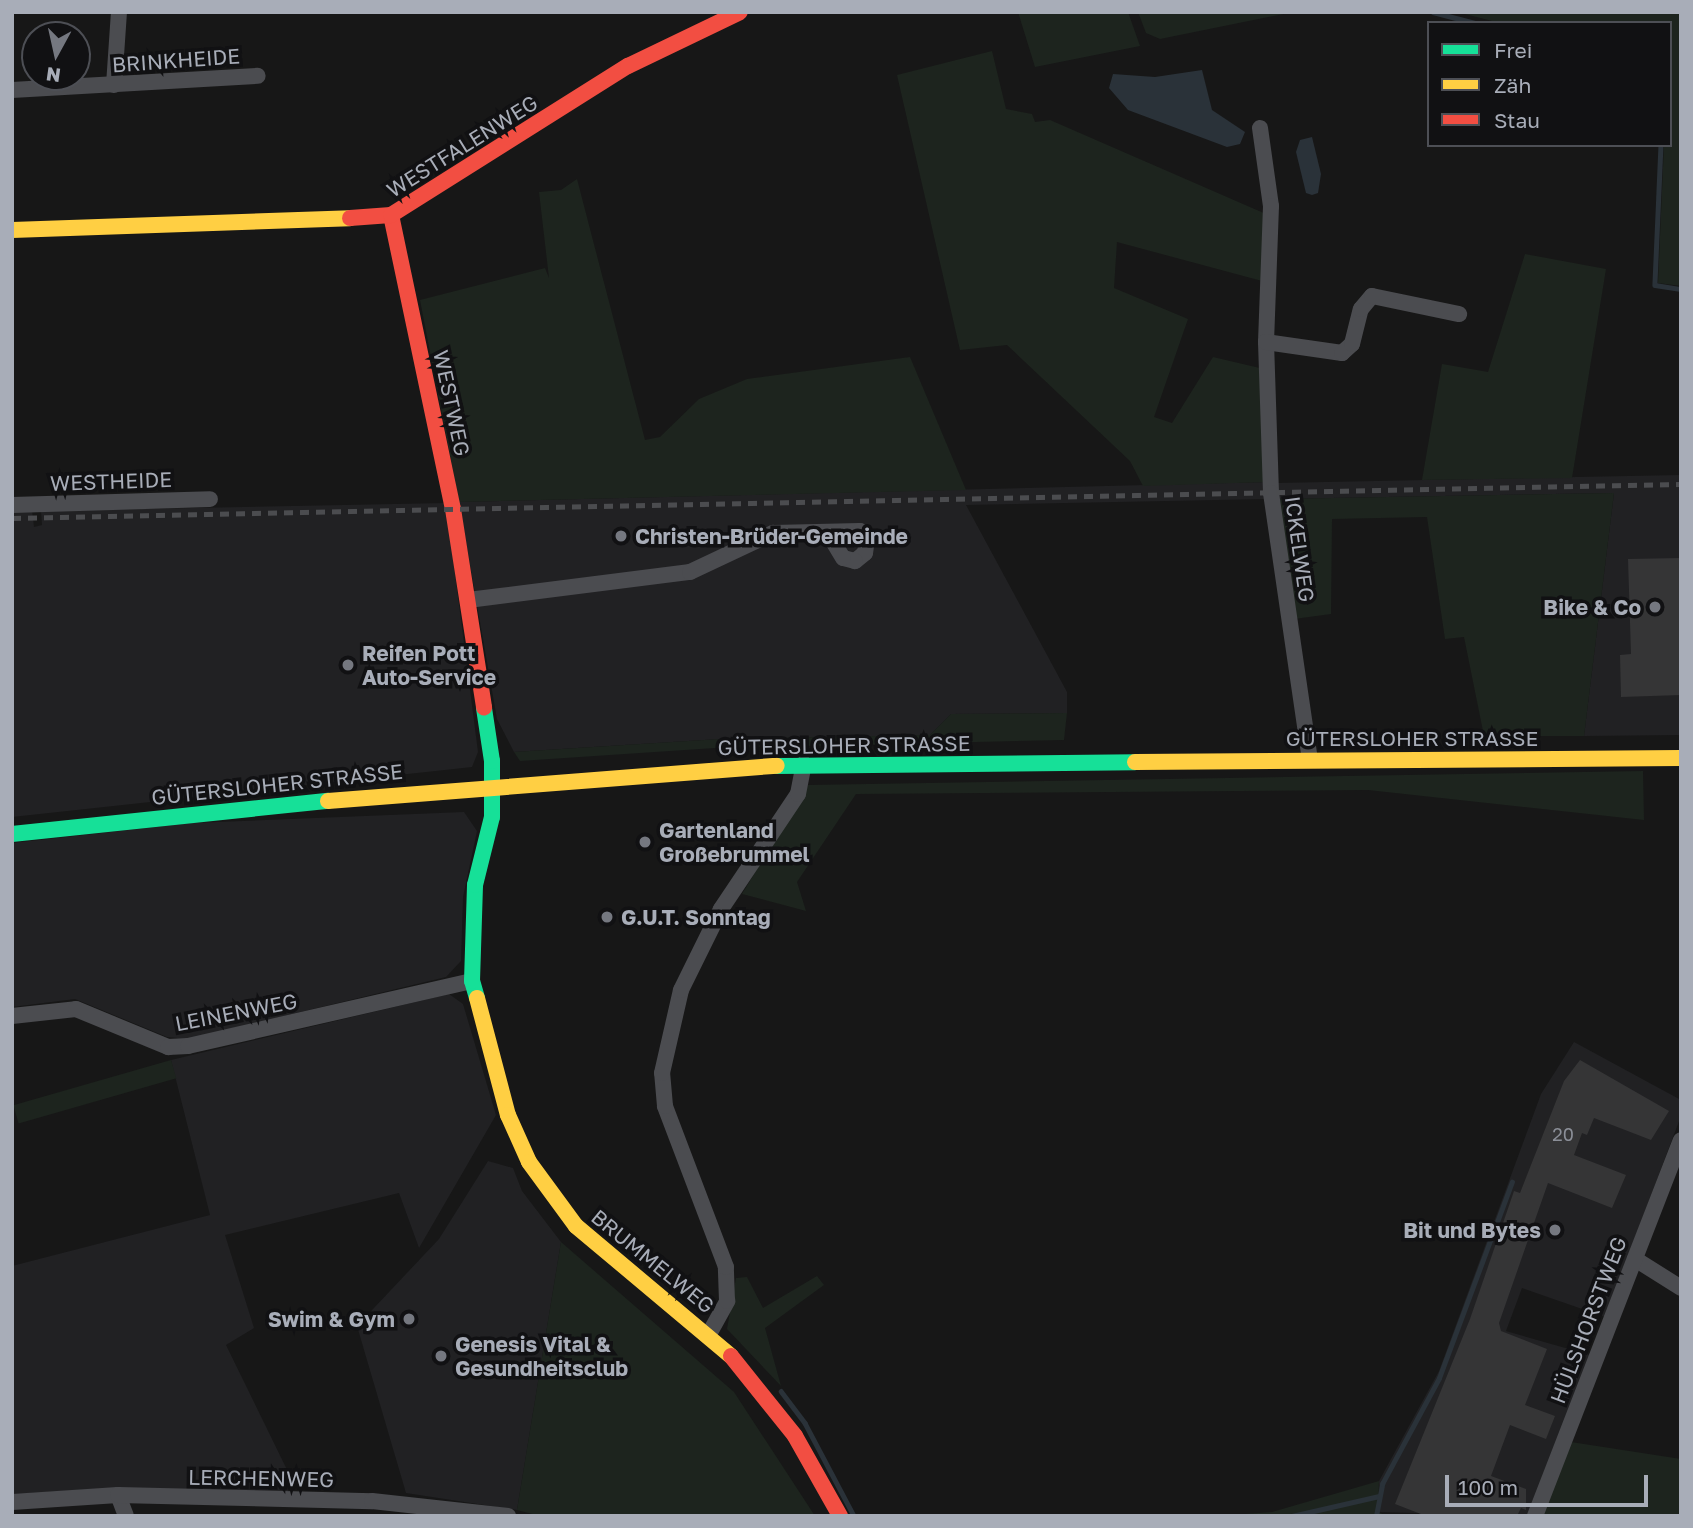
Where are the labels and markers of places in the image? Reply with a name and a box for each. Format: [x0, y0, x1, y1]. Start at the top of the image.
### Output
place label: Christen-Brüder-Gemeinde [635, 523, 908, 549]
marker: Christen-Brüder-Gemeinde [613, 528, 629, 544]
place label: Bike & Co [1543, 594, 1641, 620]
marker: Bike & Co [1647, 599, 1663, 615]
place label: Reifen Pott Auto-Service [362, 640, 496, 690]
marker: Reifen Pott Auto-Service [340, 657, 356, 673]
place label: Gartenland Großebrummel [659, 817, 810, 867]
marker: Gartenland Großebrummel [637, 834, 653, 850]
place label: G.U.T. Sonntag [621, 904, 771, 930]
marker: G.U.T. Sonntag [599, 909, 615, 925]
place label: Bit und Bytes [1403, 1217, 1541, 1243]
marker: Bit und Bytes [1547, 1222, 1563, 1238]
place label: Swim & Gym [268, 1306, 395, 1332]
marker: Swim & Gym [401, 1311, 417, 1327]
place label: Genesis Vital & Gesundheitsclub [455, 1331, 628, 1381]
marker: Genesis Vital & Gesundheitsclub [433, 1348, 449, 1364]

